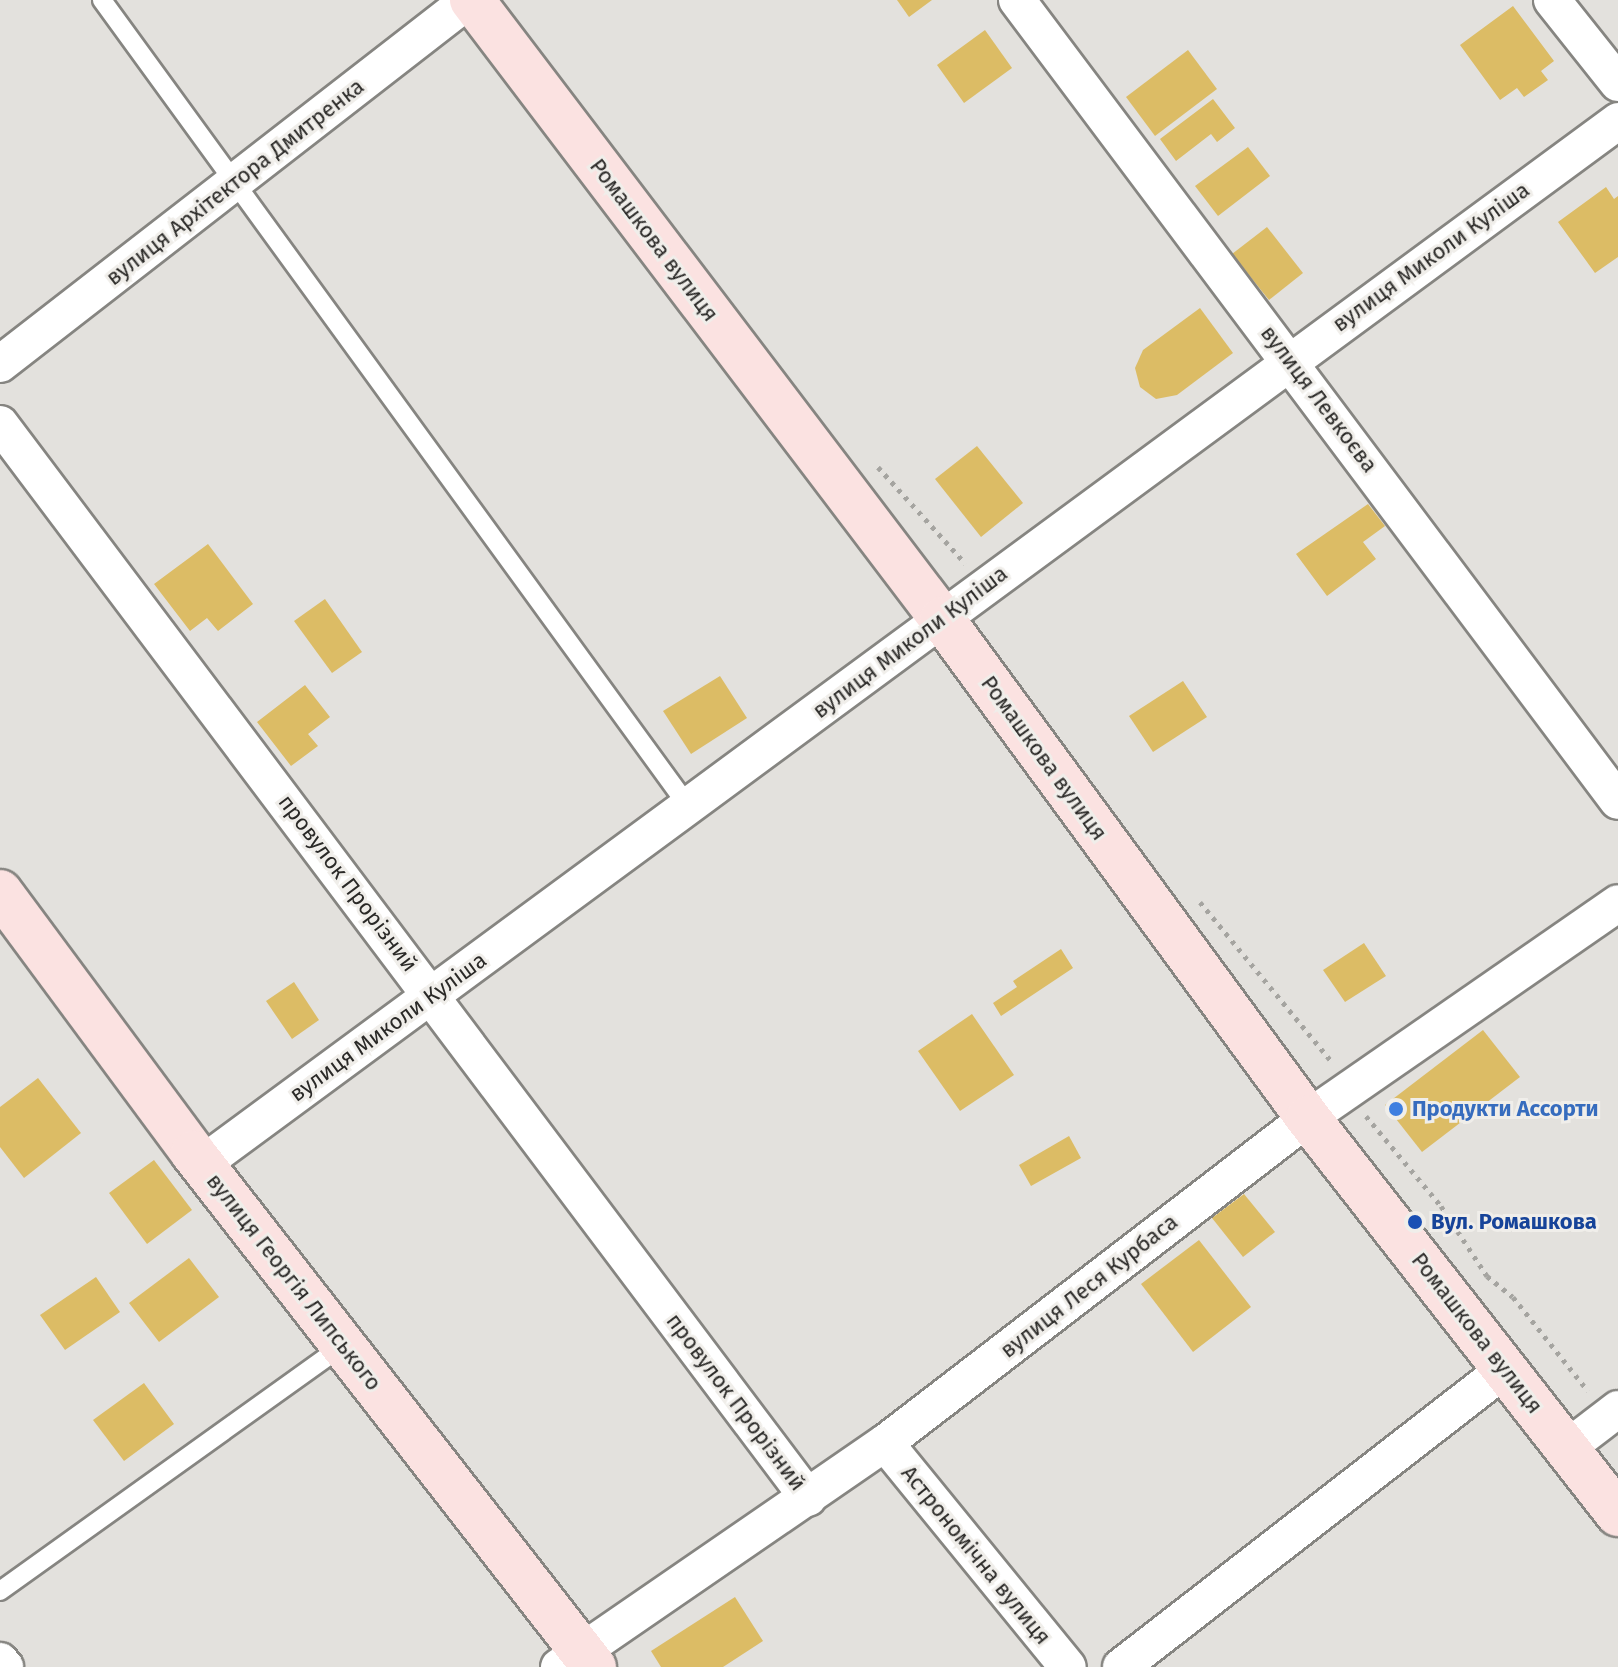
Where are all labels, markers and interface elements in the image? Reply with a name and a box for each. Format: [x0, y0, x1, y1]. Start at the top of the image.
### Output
street label: вулиця Архітектора Дмитренка [101, 73, 369, 291]
street label: Ромашкова вулиця [584, 153, 724, 327]
street label: вулиця Миколи Куліша [1327, 177, 1535, 337]
street label: вулиця Левкоєва [1255, 320, 1383, 478]
street label: вулиця Миколи Куліша [807, 560, 1013, 724]
street label: Ромашкова вулиця [975, 671, 1113, 845]
street label: провулок Прорізний [273, 789, 423, 977]
street label: вулиця Миколи Куліша [284, 947, 492, 1107]
place label: Продукти Ассорти [1412, 1096, 1599, 1122]
marker: Продукти Ассорти [1387, 1100, 1405, 1118]
street label: вулиця Георгія Липського [201, 1168, 387, 1396]
street label: вулиця Леся Курбаса [995, 1209, 1183, 1363]
place label: Вул. Ромашкова [1431, 1209, 1597, 1235]
marker: Вул. Ромашкова [1406, 1213, 1424, 1231]
street label: Ромашкова вулиця [1406, 1247, 1548, 1419]
street label: провулок Прорізний [661, 1308, 811, 1496]
street label: Астрономічна вулиця [896, 1460, 1056, 1650]

